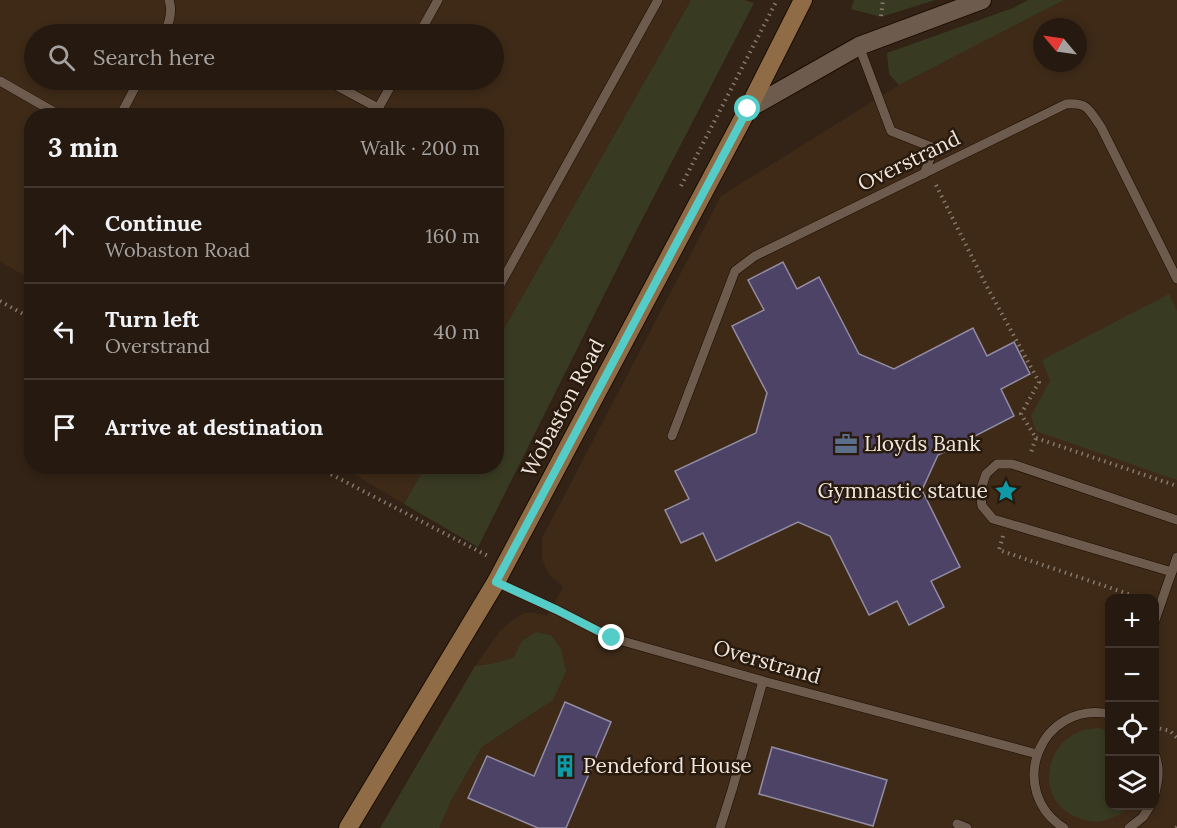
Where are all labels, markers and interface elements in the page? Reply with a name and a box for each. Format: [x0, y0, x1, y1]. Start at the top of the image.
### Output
north arrow [1033, 18, 1087, 72]
search box [24, 24, 504, 90]
icon: search [45, 41, 78, 74]
text: Search here [93, 43, 215, 71]
route start [734, 95, 760, 121]
street label: Overstrand [853, 124, 964, 197]
text: 3 min [48, 131, 118, 164]
text: Walk · 200 m [360, 135, 480, 160]
text: Continue [105, 209, 202, 237]
icon: ahead [48, 219, 81, 252]
text: 160 m [426, 223, 480, 248]
text: Wobaston Road [105, 237, 250, 262]
text: Turn left [105, 305, 199, 333]
icon: left [48, 315, 81, 348]
text: 40 m [434, 319, 480, 344]
text: Overstrand [105, 333, 210, 358]
street label: Wobaston Road [515, 334, 610, 481]
icon: arrive [48, 411, 81, 444]
text: Arrive at destination [105, 413, 323, 441]
place label: Lloyds Bank [864, 430, 981, 457]
office icon: Lloyds Bank [833, 431, 859, 457]
place label: Gymnastic statue [818, 477, 988, 504]
place icon: Gymnastic statue [993, 478, 1019, 504]
map controls [1105, 594, 1159, 810]
button: + [1105, 594, 1159, 648]
route end [598, 624, 624, 650]
street label: Overstrand [710, 633, 824, 690]
button: − [1105, 648, 1159, 702]
button: locate [1105, 702, 1159, 756]
place label: Pendeford House [583, 752, 752, 779]
building icon: Pendeford House [552, 753, 578, 779]
button: layers [1105, 756, 1159, 810]

